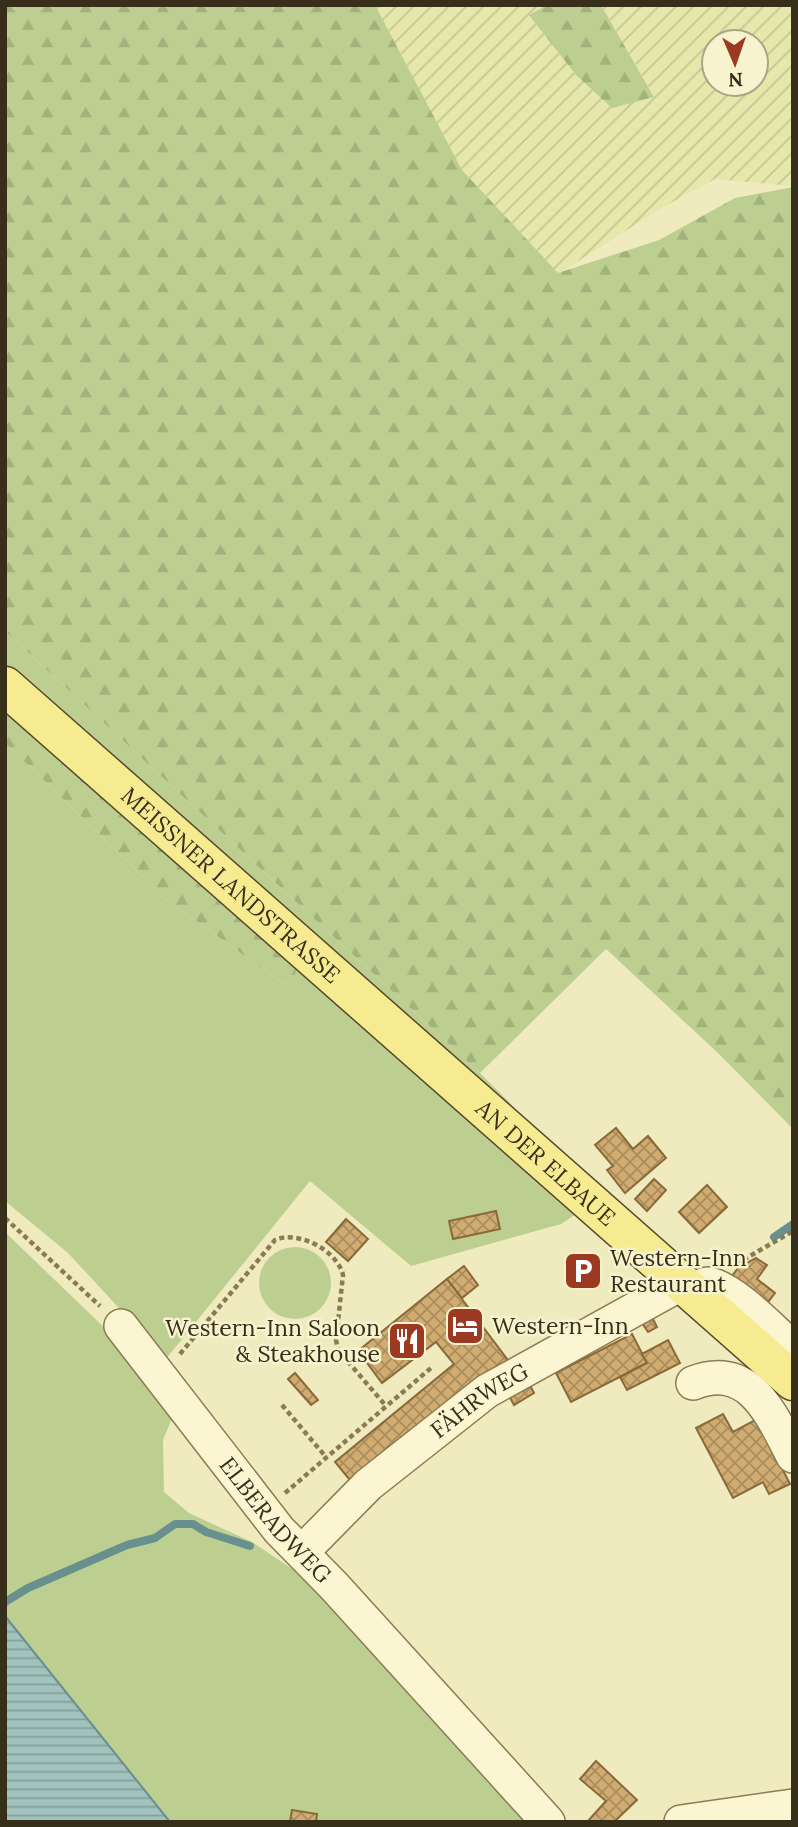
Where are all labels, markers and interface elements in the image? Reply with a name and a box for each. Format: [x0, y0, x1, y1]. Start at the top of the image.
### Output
north arrow [700, 28, 770, 98]
text: N [728, 68, 743, 92]
street label: MEISSNER LANDSTRASSE [116, 780, 347, 989]
street label: AN DER ELBAUE [470, 1093, 622, 1232]
place label: Western-Inn Restaurant [610, 1243, 747, 1298]
parking icon: Western-Inn Restaurant [562, 1250, 604, 1292]
hotel icon: Western-Inn [444, 1305, 486, 1347]
place label: Western-Inn [492, 1311, 629, 1340]
place label: Western-Inn Saloon & Steakhouse [165, 1313, 380, 1368]
restaurant icon: Western-Inn Saloon & Steakhouse [386, 1320, 428, 1362]
street label: FÄHRWEG [424, 1356, 533, 1444]
street label: ELBERADWEG [214, 1451, 338, 1589]

